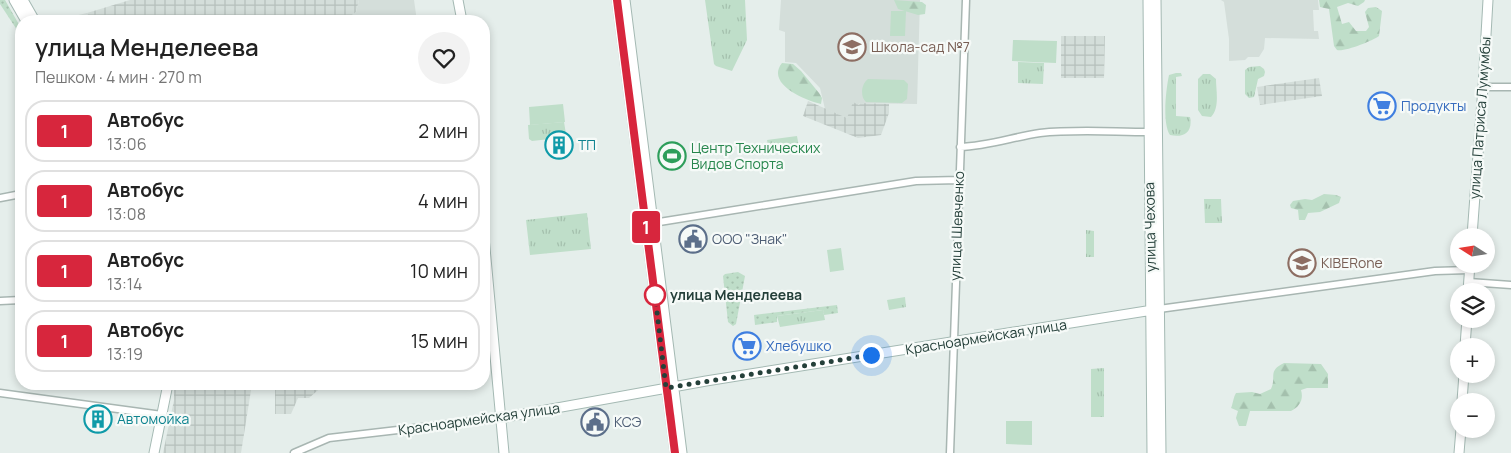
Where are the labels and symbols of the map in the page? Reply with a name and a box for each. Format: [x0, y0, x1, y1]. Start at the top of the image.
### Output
school or university icon: Школа-сад №7 [837, 32, 867, 62]
street label: улица Патриса Лумумбы [1464, 36, 1495, 200]
place label: Школа-сад №7 [871, 37, 970, 56]
supermarket icon: Продукты [1367, 91, 1397, 121]
place label: Продукты [1401, 96, 1466, 115]
building icon: ТП [544, 130, 574, 160]
place label: ТП [578, 135, 596, 154]
place label: Центр Технических Видов Спорта [691, 138, 821, 173]
sports icon: Центр Технических Видов Спорта [657, 141, 687, 171]
street label: улица Шевченко [945, 171, 968, 281]
street label: улица Чехова [1139, 182, 1160, 272]
line badge: 1 [630, 211, 662, 243]
public building icon: ООО "Знак" [678, 224, 708, 254]
north arrow [1450, 228, 1495, 272]
place label: ООО "Знак" [712, 229, 788, 248]
school or university icon: KIBERone [1287, 248, 1317, 278]
place label: KIBERone [1321, 253, 1383, 272]
marker: улица Менделеева [644, 284, 666, 306]
place label: улица Менделеева [670, 285, 802, 304]
street label: Красноармейская улица [904, 314, 1068, 359]
supermarket icon: Хлебушко [732, 331, 762, 361]
place label: Хлебушко [766, 336, 831, 355]
your location [859, 343, 884, 368]
street label: Красноармейская улица [397, 398, 561, 439]
building icon: Автомойка [83, 404, 113, 434]
public building icon: КСЭ [580, 407, 610, 437]
place label: Автомойка [117, 409, 189, 428]
place label: КСЭ [614, 412, 641, 431]

